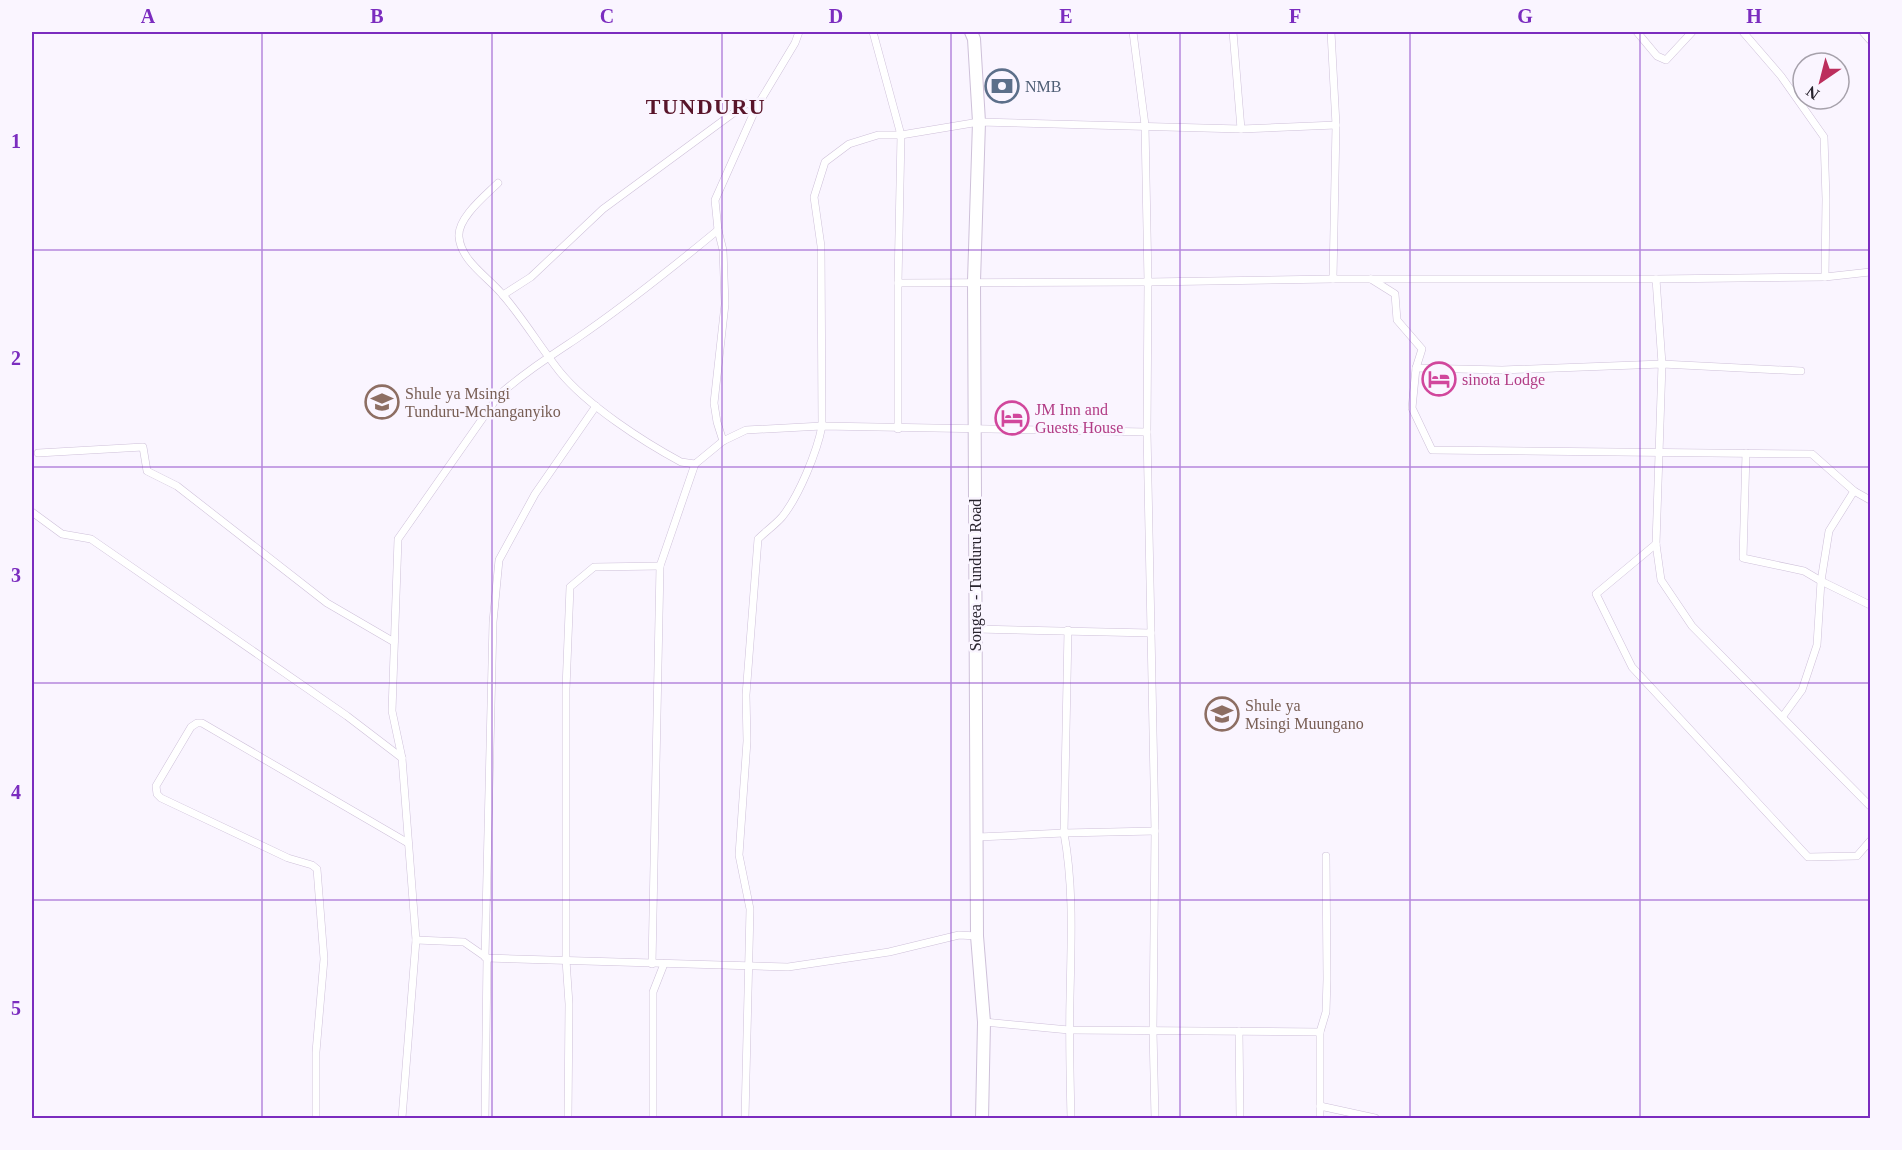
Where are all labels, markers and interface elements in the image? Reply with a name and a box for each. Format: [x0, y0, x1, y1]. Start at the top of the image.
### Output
text: A [141, 5, 156, 27]
text: B [370, 5, 384, 27]
text: C [600, 5, 614, 27]
text: D [829, 5, 843, 27]
text: E [1059, 5, 1073, 27]
text: F [1289, 5, 1301, 27]
text: G [1517, 5, 1533, 27]
text: H [1746, 5, 1762, 27]
north arrow [1791, 51, 1851, 111]
bank icon: NMB [984, 68, 1020, 104]
place label: NMB [1025, 78, 1061, 95]
text: N [1803, 82, 1822, 103]
district label: TUNDURU [646, 94, 766, 119]
text: 1 [11, 130, 21, 152]
text: 2 [11, 347, 21, 369]
hotel icon: sinota Lodge [1421, 361, 1457, 397]
place label: sinota Lodge [1462, 371, 1545, 389]
school or university icon: Shule ya Msingi Tunduru-Mchanganyiko [364, 384, 400, 420]
place label: Shule ya Msingi Tunduru-Mchanganyiko [405, 385, 561, 421]
hotel icon: JM Inn and Guests House [994, 400, 1030, 436]
place label: JM Inn and Guests House [1035, 401, 1123, 436]
street label: Songea - Tunduru Road [967, 499, 985, 651]
text: 3 [11, 564, 21, 586]
school or university icon: Shule ya Msingi Muungano [1204, 696, 1240, 732]
place label: Shule ya Msingi Muungano [1245, 697, 1364, 733]
text: 4 [11, 781, 21, 803]
text: 5 [11, 997, 21, 1019]

